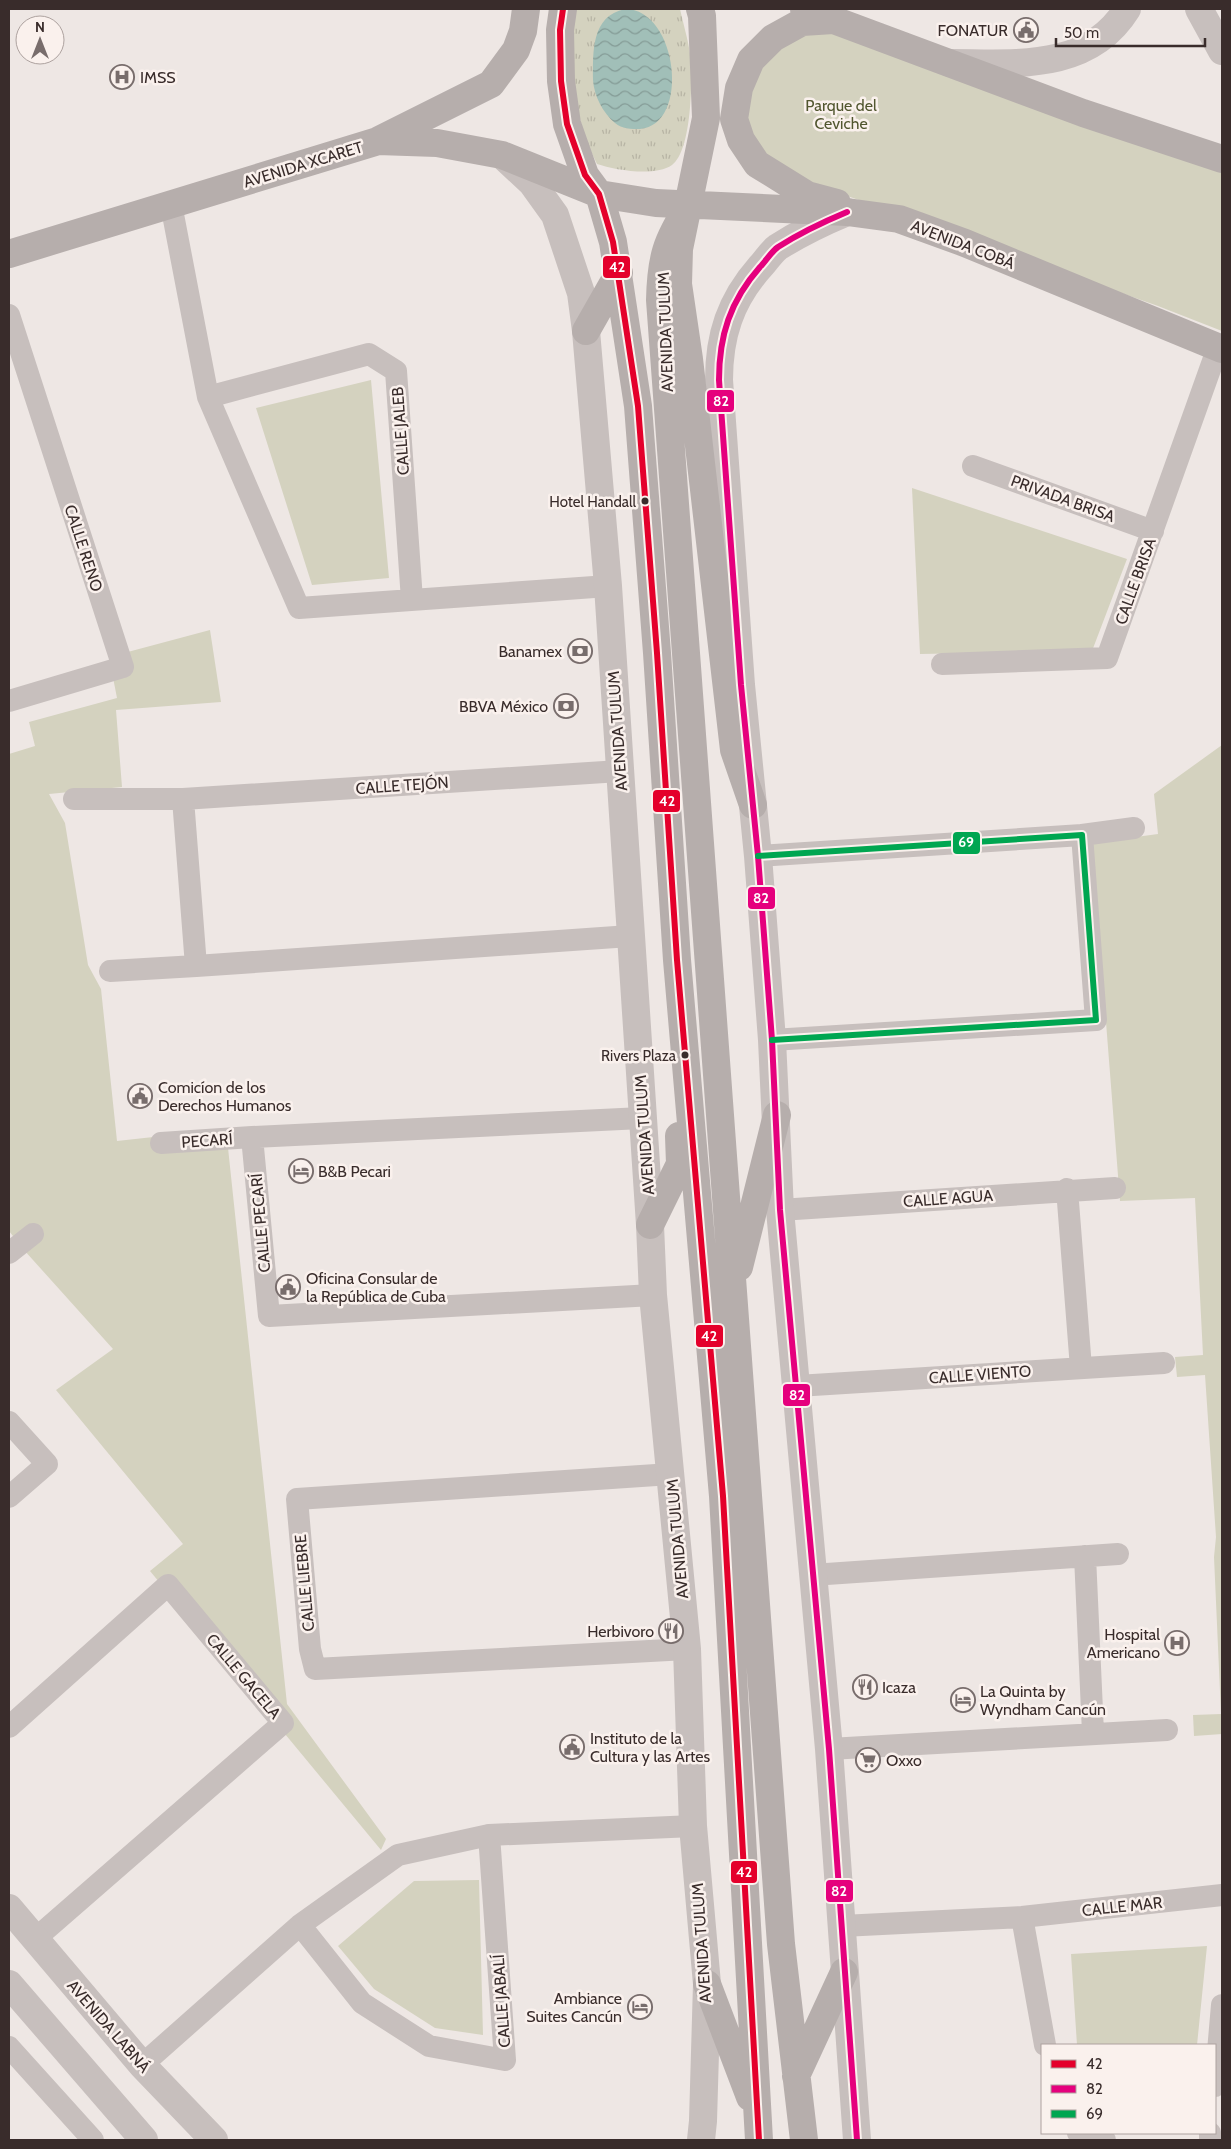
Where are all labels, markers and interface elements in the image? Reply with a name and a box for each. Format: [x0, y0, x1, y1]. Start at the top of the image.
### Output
north arrow [15, 15, 65, 65]
scale bar [1056, 15, 1205, 47]
public building icon: FONATUR [1013, 17, 1039, 43]
text: N [35, 18, 45, 36]
place label: FONATUR [937, 21, 1008, 40]
text: 50 m [1064, 24, 1099, 42]
hospital icon: IMSS [109, 64, 135, 90]
place label: IMSS [140, 68, 176, 87]
park label: Parque del Ceviche [805, 96, 877, 133]
street label: AVENIDA XCARET [241, 137, 366, 192]
street label: AVENIDA COBÁ [908, 216, 1017, 273]
line badge: 42 [602, 255, 631, 279]
text: 42 [609, 258, 625, 276]
street label: AVENIDA TULUM [654, 272, 677, 392]
street label: CALLE JALEB [388, 386, 413, 476]
line badge: 82 [706, 389, 735, 413]
text: 82 [713, 392, 729, 410]
street label: PRIVADA BRISA [1008, 471, 1117, 526]
place label: Hotel Handall [549, 493, 636, 511]
marker: Hotel Handall [640, 496, 650, 506]
street label: CALLE RENO [61, 502, 107, 594]
street label: CALLE BRISA [1111, 535, 1160, 627]
bank icon: Banamex [567, 638, 593, 664]
place label: Banamex [498, 642, 562, 661]
street label: AVENIDA TULUM [604, 670, 631, 792]
bank icon: BBVA México [553, 693, 579, 719]
place label: BBVA México [459, 697, 548, 716]
street label: CALLE TEJÓN [355, 773, 449, 798]
line badge: 42 [652, 789, 681, 813]
text: 42 [659, 792, 675, 810]
line badge: 69 [952, 831, 981, 855]
text: 69 [958, 833, 974, 851]
line badge: 82 [747, 886, 776, 910]
text: 82 [753, 889, 769, 907]
place label: Rivers Plaza [601, 1047, 677, 1065]
marker: Rivers Plaza [680, 1050, 690, 1060]
street label: AVENIDA TULUM [631, 1074, 658, 1196]
place label: Comicíon de los Derechos Humanos [158, 1078, 292, 1115]
public building icon: Comicíon de los Derechos Humanos [127, 1083, 153, 1109]
street label: PECARÍ [181, 1129, 233, 1152]
hotel icon: B&B Pecari [288, 1158, 314, 1184]
place label: B&B Pecari [318, 1162, 391, 1181]
street label: CALLE PECARÍ [247, 1173, 274, 1273]
street label: CALLE AGUA [903, 1186, 994, 1211]
place label: Oficina Consular de la República de Cuba [306, 1269, 446, 1306]
public building icon: Oficina Consular de la República de Cuba [275, 1274, 301, 1300]
line badge: 42 [695, 1324, 724, 1348]
text: 42 [701, 1327, 717, 1345]
street label: CALLE VIENTO [928, 1361, 1032, 1388]
line badge: 82 [782, 1383, 811, 1407]
text: 82 [789, 1386, 805, 1404]
street label: AVENIDA TULUM [663, 1478, 692, 1600]
street label: CALLE LIEBRE [291, 1534, 318, 1632]
restaurant icon: Herbivoro [658, 1618, 684, 1644]
place label: Herbivoro [587, 1622, 654, 1641]
place label: Hospital Americano [1087, 1625, 1160, 1662]
street label: CALLE GACELA [203, 1630, 285, 1723]
hospital icon: Hospital Americano [1164, 1630, 1190, 1656]
restaurant icon: Icaza [852, 1674, 878, 1700]
place label: Icaza [882, 1678, 916, 1697]
place label: La Quinta by Wyndham Cancún [980, 1682, 1106, 1719]
hotel icon: La Quinta by Wyndham Cancún [950, 1687, 976, 1713]
place label: Instituto de la Cultura y las Artes [590, 1729, 710, 1766]
public building icon: Instituto de la Cultura y las Artes [559, 1734, 585, 1760]
supermarket icon: Oxxo [855, 1747, 881, 1773]
place label: Oxxo [886, 1751, 922, 1770]
line badge: 42 [730, 1860, 758, 1884]
text: 42 [736, 1863, 752, 1881]
line badge: 82 [825, 1879, 854, 1903]
street label: AVENIDA TULUM [688, 1882, 715, 2004]
text: 82 [831, 1882, 847, 1900]
street label: CALLE MAR [1081, 1893, 1164, 1920]
street label: CALLE JABALÍ [489, 1954, 514, 2048]
street label: AVENIDA LABNÁ [63, 1976, 154, 2077]
place label: Ambiance Suites Cancún [526, 1989, 622, 2026]
hotel icon: Ambiance Suites Cancún [627, 1994, 653, 2020]
legend [1041, 2044, 1216, 2134]
text: 42 [1086, 2055, 1103, 2073]
text: 82 [1086, 2080, 1103, 2098]
text: 69 [1086, 2105, 1103, 2123]

